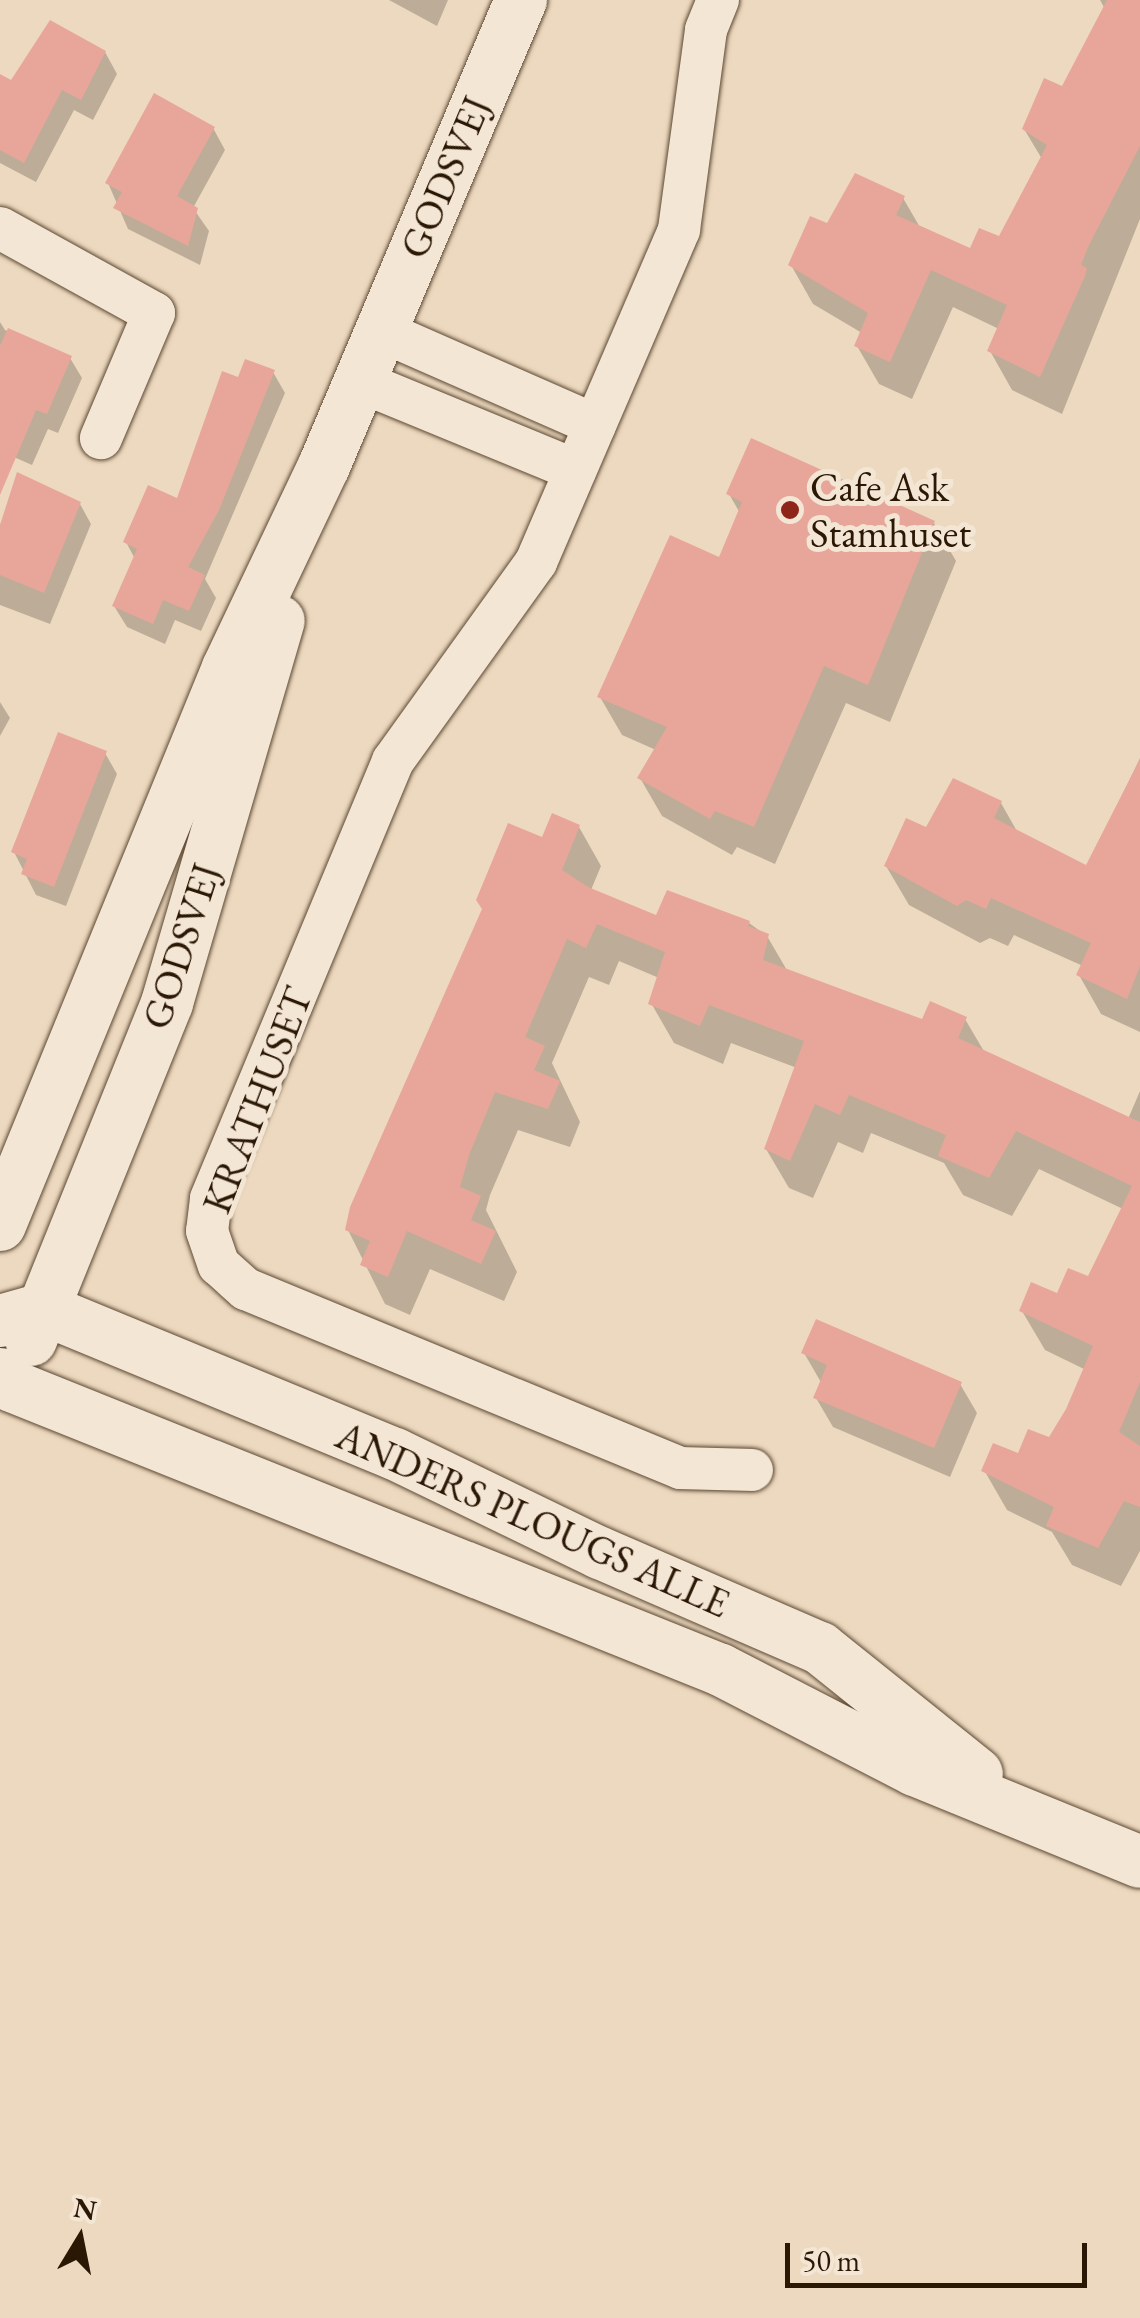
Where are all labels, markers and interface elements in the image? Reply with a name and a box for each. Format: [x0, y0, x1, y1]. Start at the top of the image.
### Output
street label: GODSVEJ [389, 89, 501, 265]
place label: Cafe Ask Stamhuset [810, 463, 971, 557]
marker: Cafe Ask Stamhuset [779, 499, 801, 521]
street label: GODSVEJ [132, 857, 230, 1035]
street label: KRATHUSET [192, 980, 322, 1220]
street label: ANDERS PLOUGS ALLE [329, 1411, 737, 1627]
north arrow [30, 2188, 130, 2288]
text: N [71, 2189, 99, 2228]
scale bar [790, 2223, 1092, 2285]
text: 50 m [802, 2241, 860, 2280]

